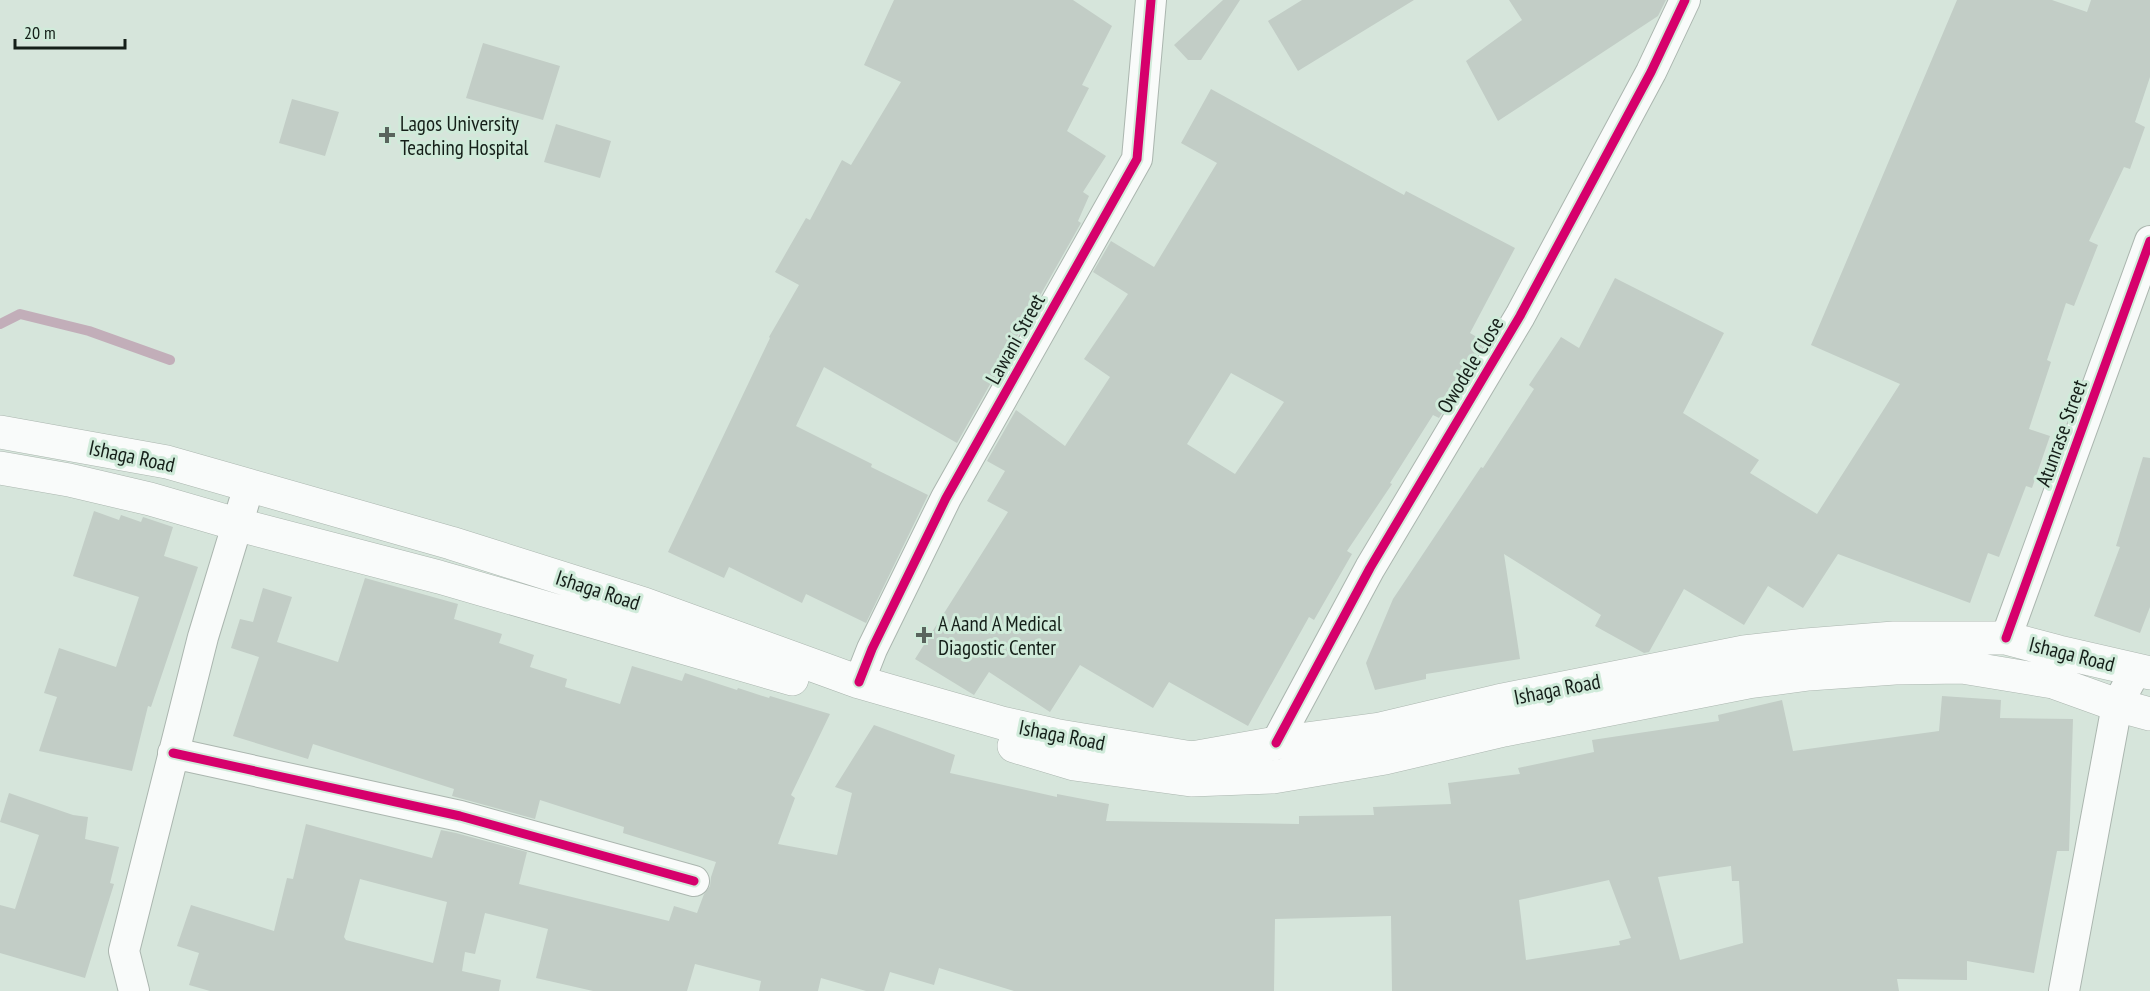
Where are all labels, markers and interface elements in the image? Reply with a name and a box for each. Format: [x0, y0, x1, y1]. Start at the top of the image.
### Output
scale bar [15, 12, 124, 50]
text: 20 m [24, 21, 56, 44]
place label: Lagos University Teaching Hospital [400, 110, 529, 161]
marker: Lagos University Teaching Hospital [378, 126, 396, 144]
street label: Lawani Street [979, 289, 1051, 389]
street label: Owodele Close [1431, 312, 1509, 418]
street label: Atunrase Street [2029, 376, 2093, 490]
street label: Ishaga Road [86, 434, 178, 478]
street label: Ishaga Road [552, 564, 644, 616]
place label: A Aand A Medical Diagostic Center [938, 610, 1062, 661]
marker: A Aand A Medical Diagostic Center [915, 626, 933, 644]
street label: Ishaga Road [2026, 630, 2118, 678]
street label: Ishaga Road [1512, 667, 1602, 711]
street label: Ishaga Road [1017, 713, 1107, 757]

